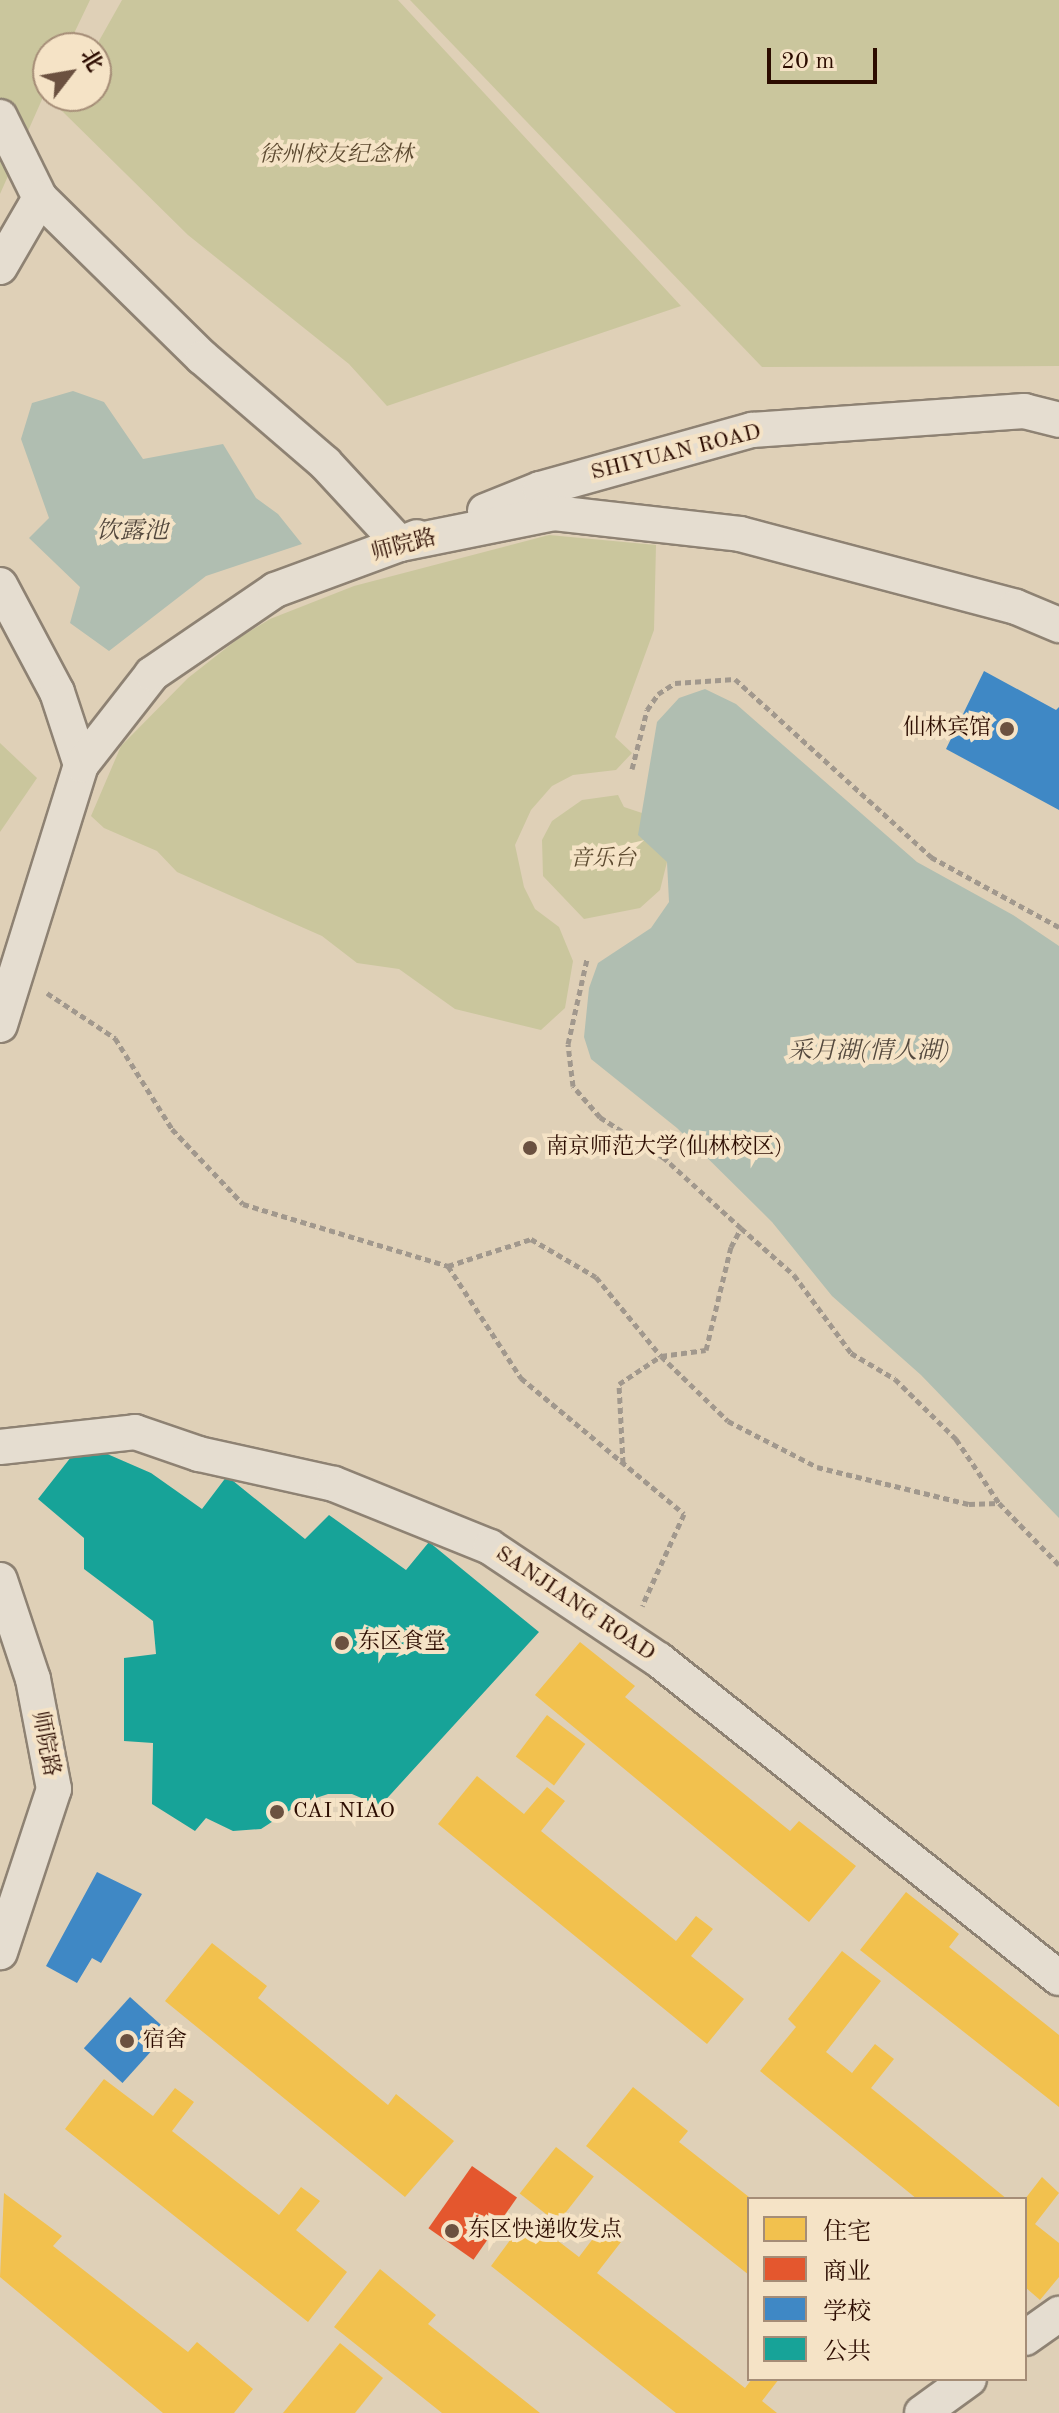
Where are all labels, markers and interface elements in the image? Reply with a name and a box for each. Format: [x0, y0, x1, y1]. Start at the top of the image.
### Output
north arrow [32, 32, 112, 112]
scale bar [771, 32, 881, 82]
text: 北 [76, 46, 106, 76]
text: 20 m [781, 50, 835, 74]
park label: 徐州校友纪念林 [259, 143, 413, 169]
street label: SHIYUAN ROAD [588, 419, 764, 487]
water label: 饮露池 [96, 519, 168, 547]
street label: 师院路 [369, 525, 439, 567]
place label: 仙林宾馆 [903, 716, 991, 742]
marker: 仙林宾馆 [998, 720, 1016, 738]
park label: 音乐台 [570, 847, 636, 873]
water label: 采月湖(情人湖) [788, 1039, 950, 1067]
place label: 南京师范大学(仙林校区) [546, 1135, 782, 1161]
marker: 南京师范大学(仙林校区) [521, 1139, 539, 1157]
street label: SANJIANG ROAD [490, 1541, 660, 1667]
place label: 东区食堂 [358, 1630, 446, 1656]
marker: 东区食堂 [333, 1634, 351, 1652]
street label: 师院路 [26, 1709, 64, 1779]
place label: CAI NIAO [293, 1799, 395, 1825]
marker: CAI NIAO [268, 1803, 286, 1821]
place label: 宿舍 [143, 2028, 187, 2054]
marker: 宿舍 [118, 2032, 136, 2050]
legend [747, 2197, 1027, 2381]
place label: 东区快递收发点 [468, 2218, 622, 2244]
text: 住宅 [823, 2221, 871, 2245]
marker: 东区快递收发点 [443, 2222, 461, 2240]
text: 商业 [823, 2261, 871, 2285]
text: 学校 [823, 2301, 871, 2325]
text: 公共 [823, 2341, 871, 2365]

